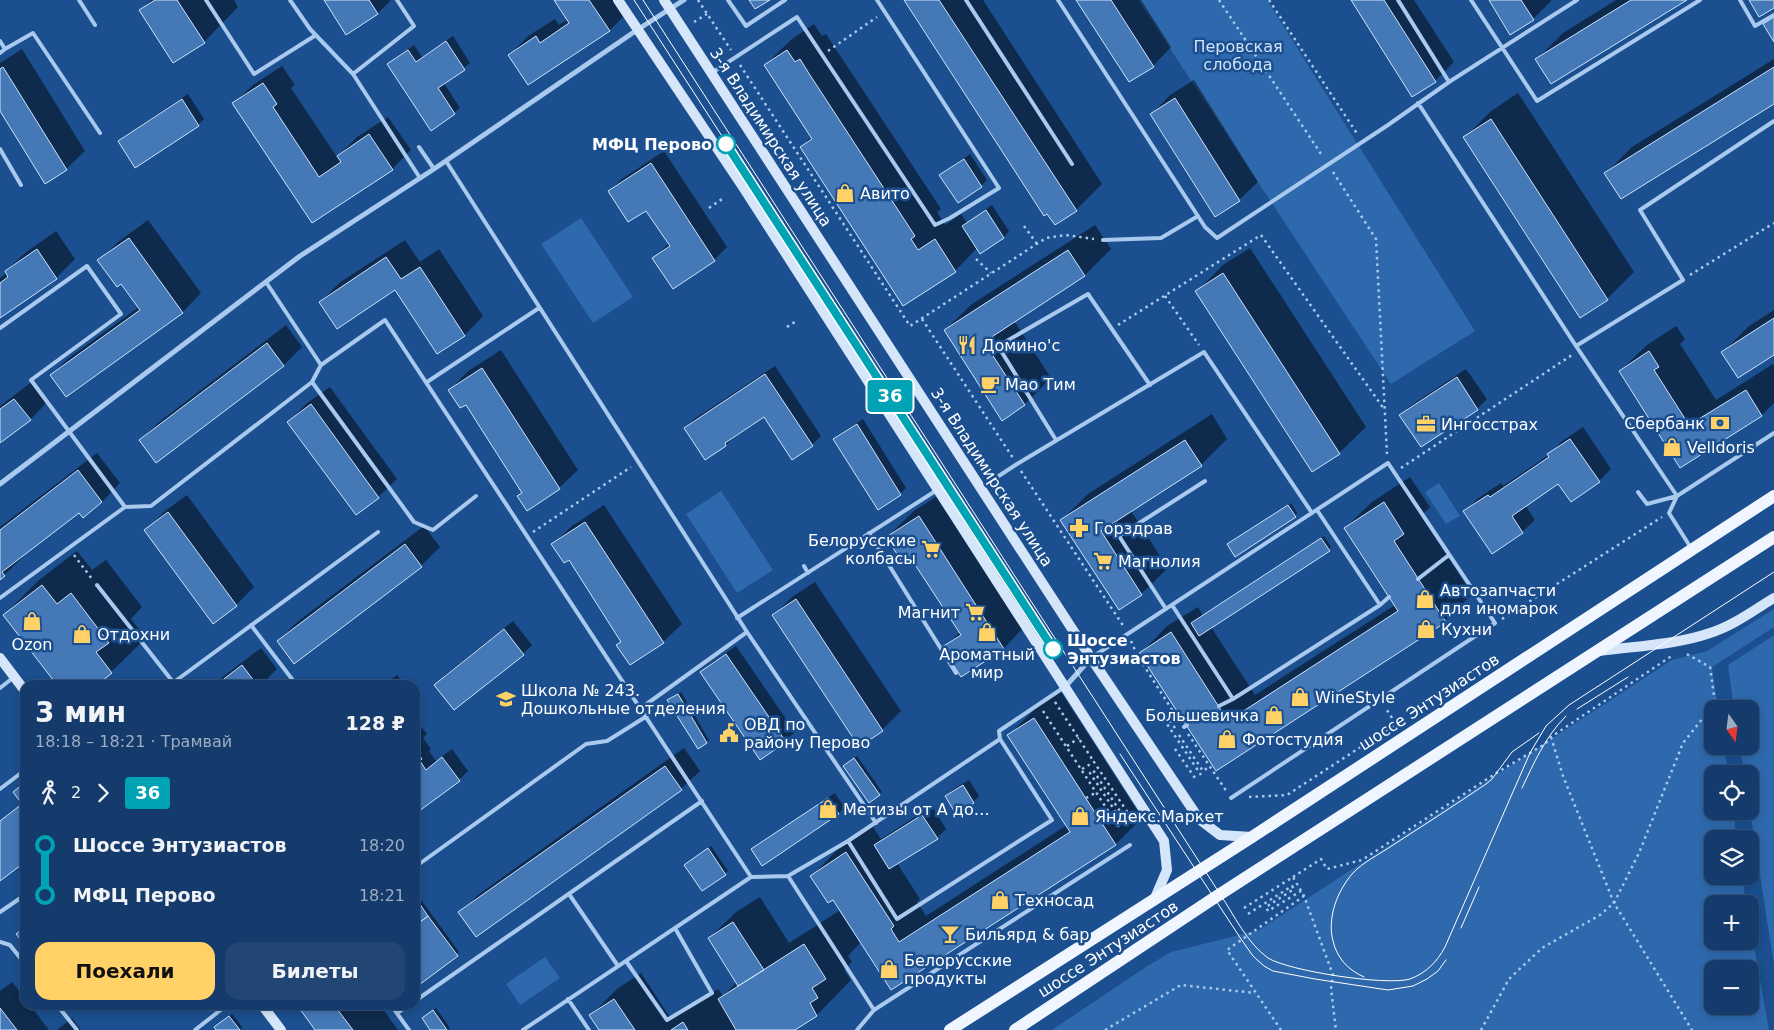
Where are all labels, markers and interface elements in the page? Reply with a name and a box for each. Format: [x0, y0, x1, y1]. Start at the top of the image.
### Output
park label: Перовская слобода [1193, 37, 1283, 74]
street label: 3-я Владимирская улица [706, 44, 836, 230]
marker: МФЦ Перово [716, 134, 736, 154]
place label: МФЦ Перово [592, 135, 712, 154]
shop icon: Авито [834, 182, 856, 204]
place label: Авито [860, 184, 910, 203]
restaurant icon: Домино'c [956, 334, 978, 356]
place label: Домино'c [982, 336, 1060, 355]
cafe icon: Мао Тим [979, 373, 1001, 395]
place label: Мао Тим [1005, 375, 1076, 394]
line badge: 36 [868, 380, 912, 412]
street label: 3-я Владимирская улица [927, 384, 1057, 570]
text: 36 [877, 385, 903, 406]
bank icon: Сбербанк [1709, 412, 1731, 434]
office icon: Ингосстрах [1415, 413, 1437, 435]
place label: Сбербанк [1624, 414, 1705, 433]
place label: Ингосстрах [1441, 415, 1538, 434]
shop icon: Velldoris [1661, 436, 1683, 458]
place label: Velldoris [1687, 438, 1755, 457]
pharmacy icon: Горздрав [1068, 517, 1090, 539]
place label: Горздрав [1094, 519, 1173, 538]
place label: Белорусские колбасы [808, 531, 916, 568]
supermarket icon: Белорусские колбасы [920, 538, 942, 560]
supermarket icon: Магнолия [1092, 550, 1114, 572]
place label: Магнолия [1118, 552, 1201, 571]
place label: Автозапчасти для иномарок [1440, 581, 1558, 618]
shop icon: Автозапчасти для иномарок [1414, 588, 1436, 610]
supermarket icon: Магнит [964, 601, 986, 623]
place label: Магнит [898, 603, 960, 622]
shop icon: Ozon [21, 610, 43, 632]
shop icon: Кухни [1415, 618, 1437, 640]
place label: Кухни [1441, 620, 1492, 639]
shop icon: Ароматный мир [976, 621, 998, 643]
shop icon: Отдохни [71, 623, 93, 645]
place label: Отдохни [97, 625, 170, 644]
place label: Шоссе Энтузиастов [1067, 631, 1181, 668]
place label: Ozon [12, 635, 52, 654]
marker: Шоссе Энтузиастов [1043, 639, 1063, 659]
place label: Ароматный мир [939, 645, 1035, 682]
street label: шоссе Энтузиастов [1355, 650, 1503, 754]
place label: Школа № 243. Дошкольные отделения [521, 681, 726, 718]
shop icon: WineStyle [1289, 686, 1311, 708]
school or university icon: Школа № 243. Дошкольные отделения [495, 688, 517, 710]
place label: WineStyle [1315, 688, 1395, 707]
text: 3 мин [35, 696, 126, 729]
north arrow [1704, 700, 1759, 755]
map controls [1704, 700, 1759, 1015]
shop icon: Большевичка [1263, 704, 1285, 726]
place label: Большевичка [1145, 706, 1259, 725]
text: 128 ₽ [346, 712, 405, 734]
place label: ОВД по району Перово [744, 715, 870, 752]
public building icon: ОВД по району Перово [718, 722, 740, 744]
shop icon: Фотостудия [1216, 728, 1238, 750]
place label: Фотостудия [1242, 730, 1343, 749]
text: 18:18 – 18:21 · Трамвай [35, 732, 232, 751]
button: locate [1704, 765, 1759, 820]
icon: walk [35, 779, 63, 807]
icon: forward [89, 779, 117, 807]
text: 36 [135, 782, 160, 803]
text: 2 [71, 783, 81, 802]
shop icon: Метизы от А до… [817, 798, 839, 820]
place label: Метизы от А до… [843, 800, 990, 819]
shop icon: Яндекс.Маркет [1069, 805, 1091, 827]
place label: Яндекс.Маркет [1095, 807, 1224, 826]
button: layers [1704, 830, 1759, 885]
text: Шоссе Энтузиастов [73, 834, 287, 856]
text: 18:20 [359, 836, 405, 855]
text: МФЦ Перово [73, 884, 216, 906]
text: 18:21 [359, 886, 405, 905]
shop icon: Техносад [989, 889, 1011, 911]
place label: Техносад [1014, 891, 1094, 910]
button: + [1704, 895, 1759, 950]
street label: шоссе Энтузиастов [1034, 897, 1182, 1001]
bar icon: Бильярд & бар [939, 923, 961, 945]
place label: Бильярд & бар [965, 925, 1089, 944]
button: Поехали [35, 942, 215, 1000]
button: Билеты [225, 942, 405, 1000]
place label: Белорусские продукты [904, 951, 1012, 988]
shop icon: Белорусские продукты [878, 958, 900, 980]
button: − [1704, 960, 1759, 1015]

